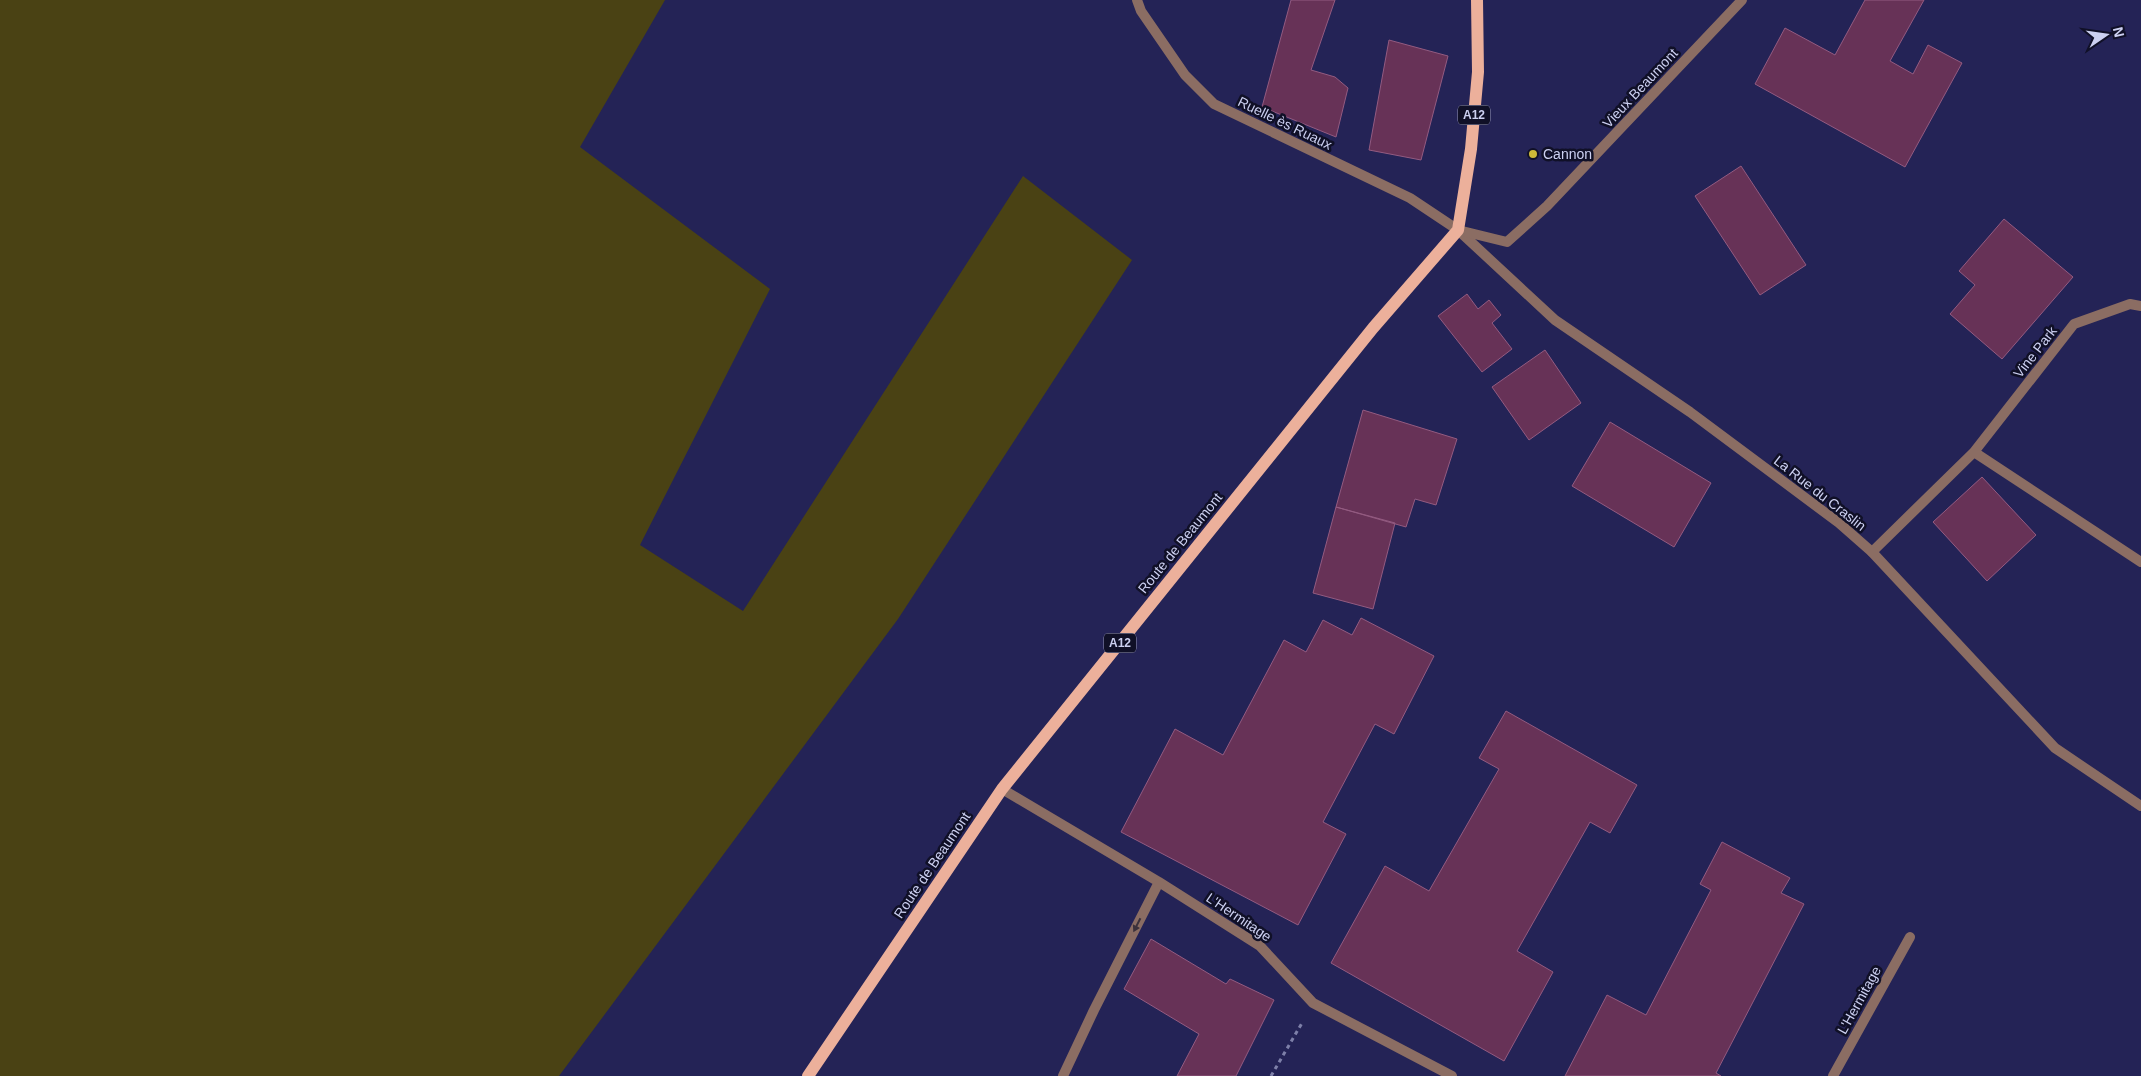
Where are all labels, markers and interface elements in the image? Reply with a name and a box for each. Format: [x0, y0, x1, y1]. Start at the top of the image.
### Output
north arrow [2081, 10, 2131, 60]
text: N [2110, 25, 2128, 39]
street label: Vieux Beaumont [1599, 45, 1681, 131]
street label: Ruelle ès Ruaux [1235, 93, 1335, 153]
road number: A12 [1458, 106, 1490, 124]
place label: Cannon [1543, 146, 1592, 162]
marker: Cannon [1527, 148, 1539, 160]
street label: Vine Park [2010, 322, 2061, 381]
street label: La Rue du Craslin [1771, 452, 1869, 534]
street label: Route de Beaumont [1135, 489, 1225, 596]
road number: A12 [1104, 634, 1136, 652]
street label: Route de Beaumont [891, 809, 974, 921]
street label: L'Hermitage [1203, 889, 1275, 945]
one-way arrow [1133, 918, 1141, 933]
street label: L'Hermitage [1834, 963, 1884, 1037]

